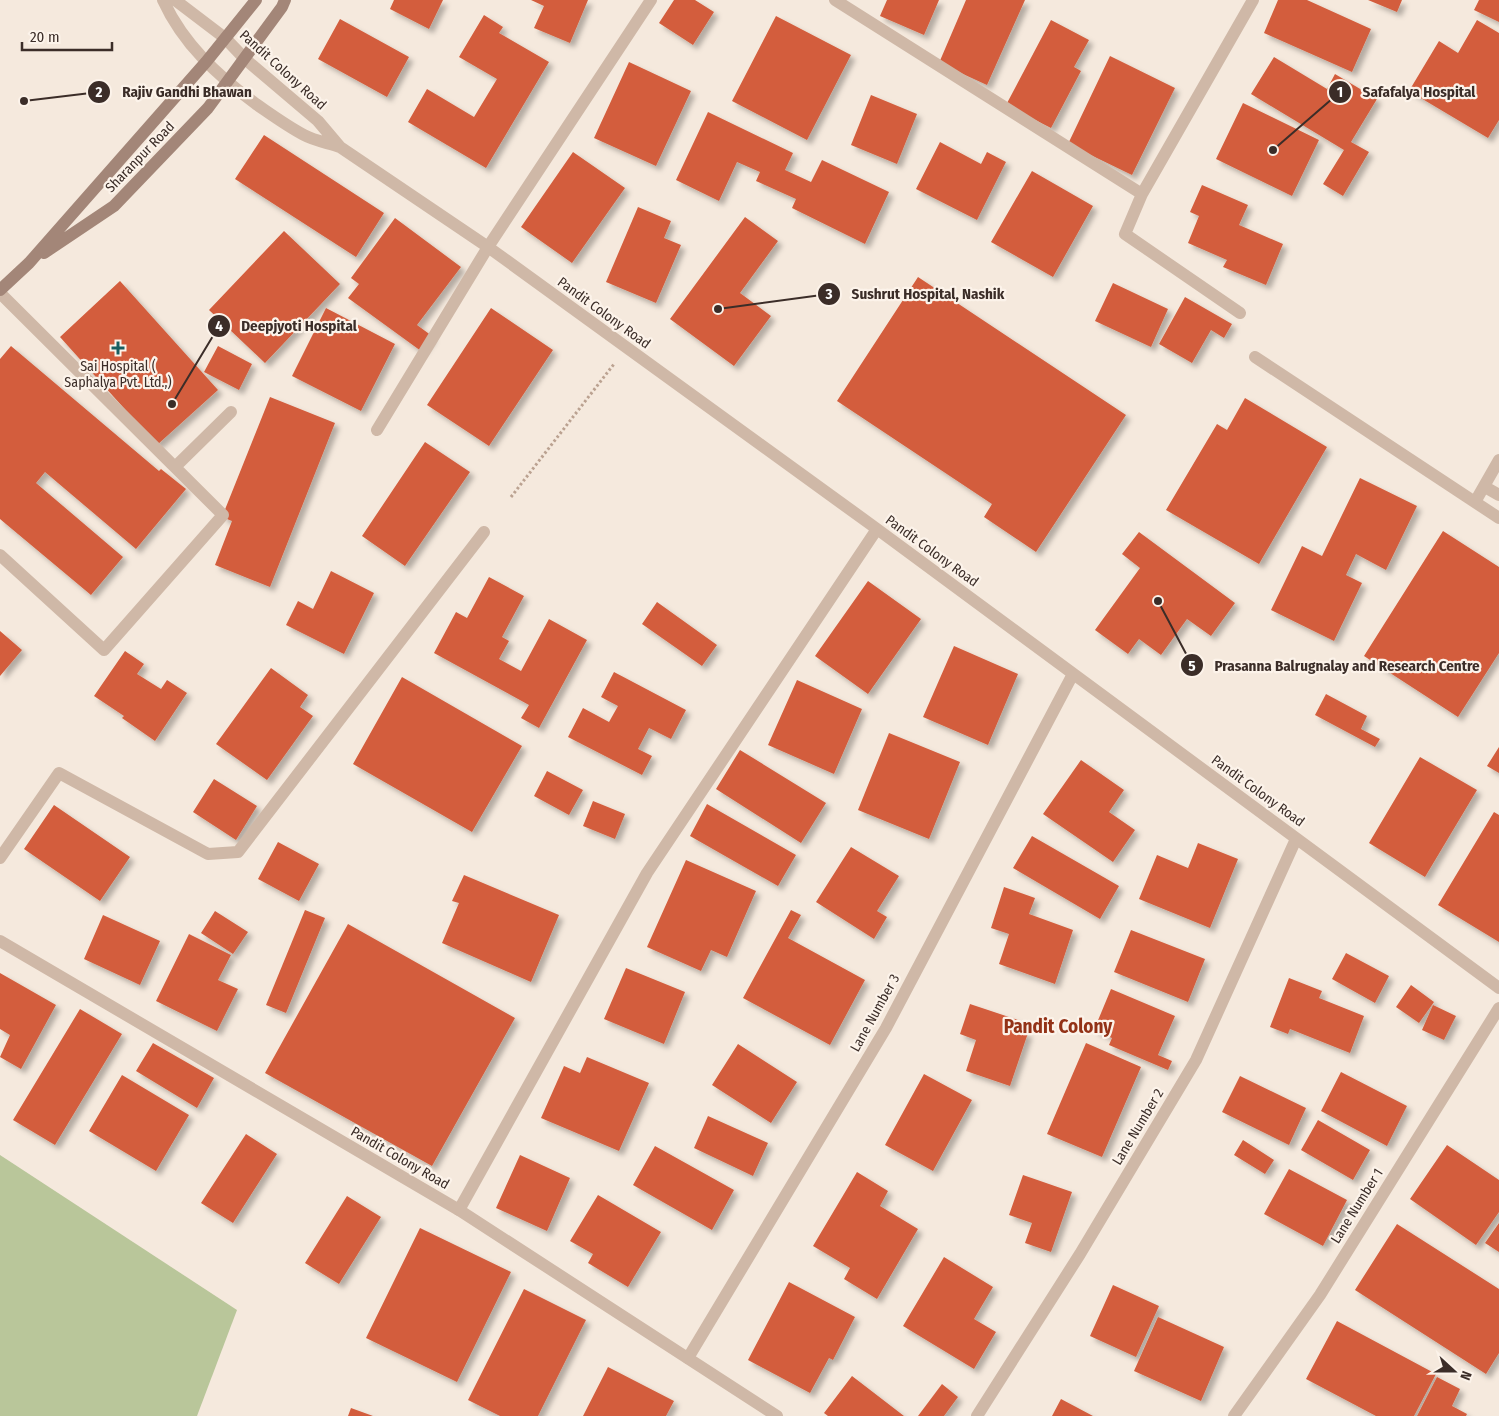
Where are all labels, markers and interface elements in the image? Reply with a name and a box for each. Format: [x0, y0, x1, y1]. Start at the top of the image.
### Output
scale bar [22, 20, 112, 52]
street label: Pandit Colony Road [236, 27, 330, 113]
text: 20 m [30, 28, 60, 46]
callout: Rajiv Gandhi Bhawan [87, 77, 262, 107]
callout: Safafalya Hospital [1328, 77, 1485, 107]
text: 2 [95, 83, 103, 101]
text: Rajiv Gandhi Bhawan [122, 83, 252, 101]
text: 1 [1337, 83, 1343, 101]
text: Safafalya Hospital [1363, 83, 1476, 101]
street label: Sharanpur Road [102, 118, 178, 196]
street label: Pandit Colony Road [554, 274, 654, 352]
callout: Sushrut Hospital, Nashik [816, 279, 1014, 309]
text: 3 [824, 285, 833, 303]
text: Sushrut Hospital, Nashik [852, 285, 1005, 303]
callout: Deepjyoti Hospital [206, 311, 367, 341]
text: 4 [215, 317, 223, 335]
text: Deepjyoti Hospital [241, 317, 358, 335]
marker: Sai Hospital ( Saphalya Pvt. Ltd.,) [111, 341, 125, 355]
place label: Sai Hospital ( Saphalya Pvt. Ltd.,) [64, 358, 172, 391]
street label: Pandit Colony Road [882, 512, 982, 590]
callout: Prasanna Balrugnalay and Research Centre [1180, 650, 1490, 680]
text: 5 [1188, 657, 1196, 675]
text: Prasanna Balrugnalay and Research Centre [1214, 657, 1480, 675]
street label: Pandit Colony Road [1208, 752, 1308, 830]
street label: Lane Number 3 [847, 971, 903, 1055]
district label: Pandit Colony [1004, 1015, 1113, 1038]
street label: Lane Number 2 [1109, 1086, 1167, 1168]
street label: Pandit Colony Road [348, 1123, 452, 1193]
street label: Lane Number 1 [1327, 1165, 1387, 1247]
north arrow [1429, 1346, 1479, 1396]
text: N [1456, 1369, 1475, 1382]

